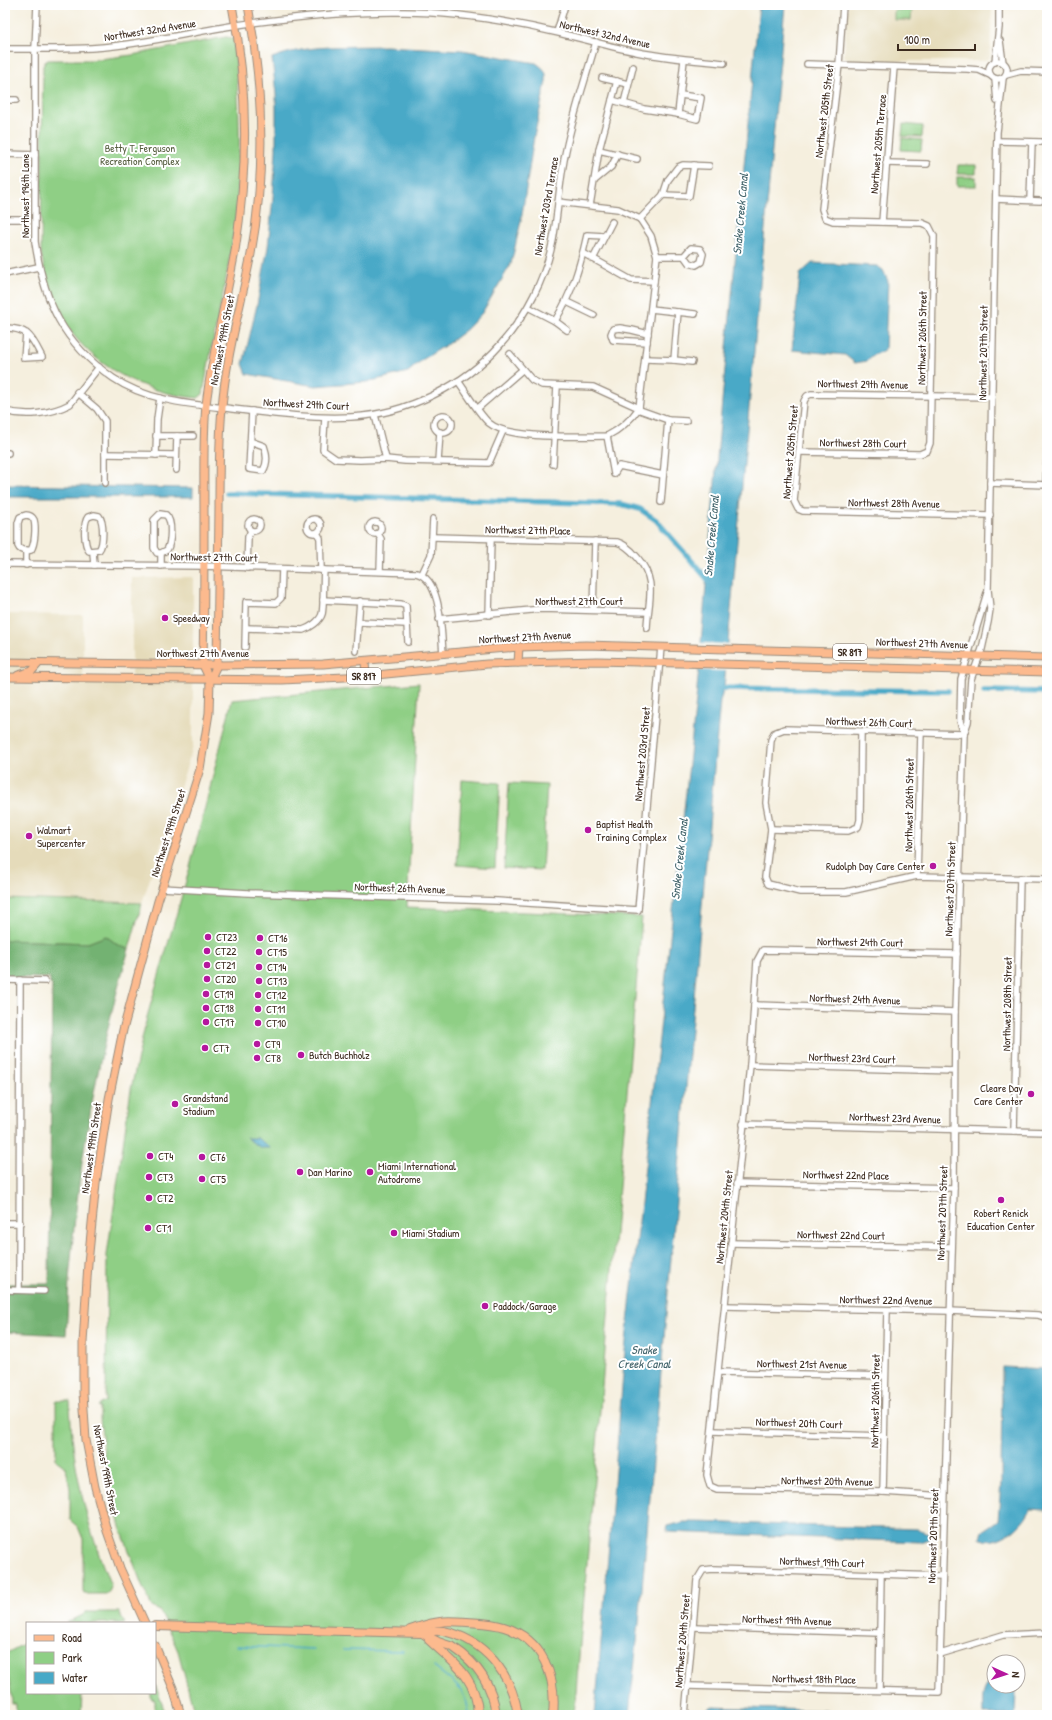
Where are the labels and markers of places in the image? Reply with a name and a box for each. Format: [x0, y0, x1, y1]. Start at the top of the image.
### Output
place label: Speedway [173, 611, 210, 625]
marker: Speedway [160, 613, 170, 623]
place label: Baptist Health Training Complex [596, 817, 667, 844]
place label: Walmart Supercenter [37, 823, 87, 850]
marker: Baptist Health Training Complex [583, 825, 593, 835]
marker: Walmart Supercenter [24, 831, 34, 841]
place label: Rudolph Day Care Center [826, 859, 926, 873]
marker: Rudolph Day Care Center [928, 861, 938, 871]
place label: CT23 [216, 930, 237, 944]
place label: CT16 [268, 931, 288, 945]
marker: CT23 [203, 932, 213, 942]
marker: CT16 [255, 933, 265, 943]
place label: CT22 [215, 944, 236, 958]
place label: CT15 [267, 945, 287, 959]
marker: CT22 [202, 946, 212, 956]
marker: CT15 [254, 947, 264, 957]
place label: CT21 [215, 958, 235, 972]
marker: CT21 [202, 960, 212, 970]
place label: CT14 [267, 960, 286, 974]
marker: CT14 [254, 962, 264, 972]
place label: CT20 [215, 972, 236, 986]
marker: CT20 [202, 974, 212, 984]
place label: CT13 [267, 974, 287, 988]
marker: CT13 [254, 976, 264, 986]
place label: CT19 [214, 987, 233, 1001]
place label: CT12 [266, 988, 286, 1002]
marker: CT19 [201, 989, 211, 999]
marker: CT12 [253, 990, 263, 1000]
place label: CT18 [214, 1001, 234, 1015]
place label: CT11 [266, 1002, 285, 1016]
marker: CT18 [201, 1003, 211, 1013]
marker: CT11 [253, 1004, 263, 1014]
place label: CT17 [214, 1015, 235, 1029]
place label: CT10 [266, 1016, 286, 1030]
marker: CT17 [201, 1017, 211, 1027]
marker: CT10 [253, 1018, 263, 1028]
place label: CT9 [265, 1037, 280, 1051]
marker: CT9 [252, 1039, 262, 1049]
place label: CT7 [213, 1041, 230, 1055]
marker: CT7 [200, 1043, 210, 1053]
place label: Butch Buchholz [309, 1048, 370, 1062]
marker: Butch Buchholz [296, 1050, 306, 1060]
place label: CT8 [265, 1051, 281, 1065]
marker: CT8 [252, 1053, 262, 1063]
place label: Cleare Day Care Center [974, 1081, 1024, 1108]
marker: Cleare Day Care Center [1026, 1089, 1036, 1099]
place label: Grandstand Stadium [183, 1091, 228, 1118]
marker: Grandstand Stadium [170, 1099, 180, 1109]
place label: CT4 [158, 1149, 173, 1163]
place label: CT6 [210, 1150, 226, 1164]
marker: CT4 [145, 1151, 155, 1161]
marker: CT6 [197, 1152, 207, 1162]
place label: Miami International Autodrome [378, 1159, 456, 1186]
place label: Dan Marino [308, 1165, 353, 1179]
marker: Dan Marino [295, 1167, 305, 1177]
marker: Miami International Autodrome [365, 1167, 375, 1177]
place label: CT3 [157, 1170, 173, 1184]
marker: CT3 [144, 1172, 154, 1182]
place label: CT5 [210, 1172, 226, 1186]
marker: CT5 [197, 1174, 207, 1184]
place label: CT2 [157, 1191, 173, 1205]
marker: CT2 [144, 1193, 154, 1203]
marker: Robert Renick Education Center [996, 1195, 1006, 1205]
place label: Robert Renick Education Center [967, 1206, 1036, 1233]
place label: CT1 [156, 1221, 171, 1235]
marker: CT1 [143, 1223, 153, 1233]
place label: Miami Stadium [402, 1226, 460, 1240]
marker: Miami Stadium [389, 1228, 399, 1238]
place label: Paddock/Garage [493, 1299, 557, 1313]
marker: Paddock/Garage [480, 1301, 490, 1311]

